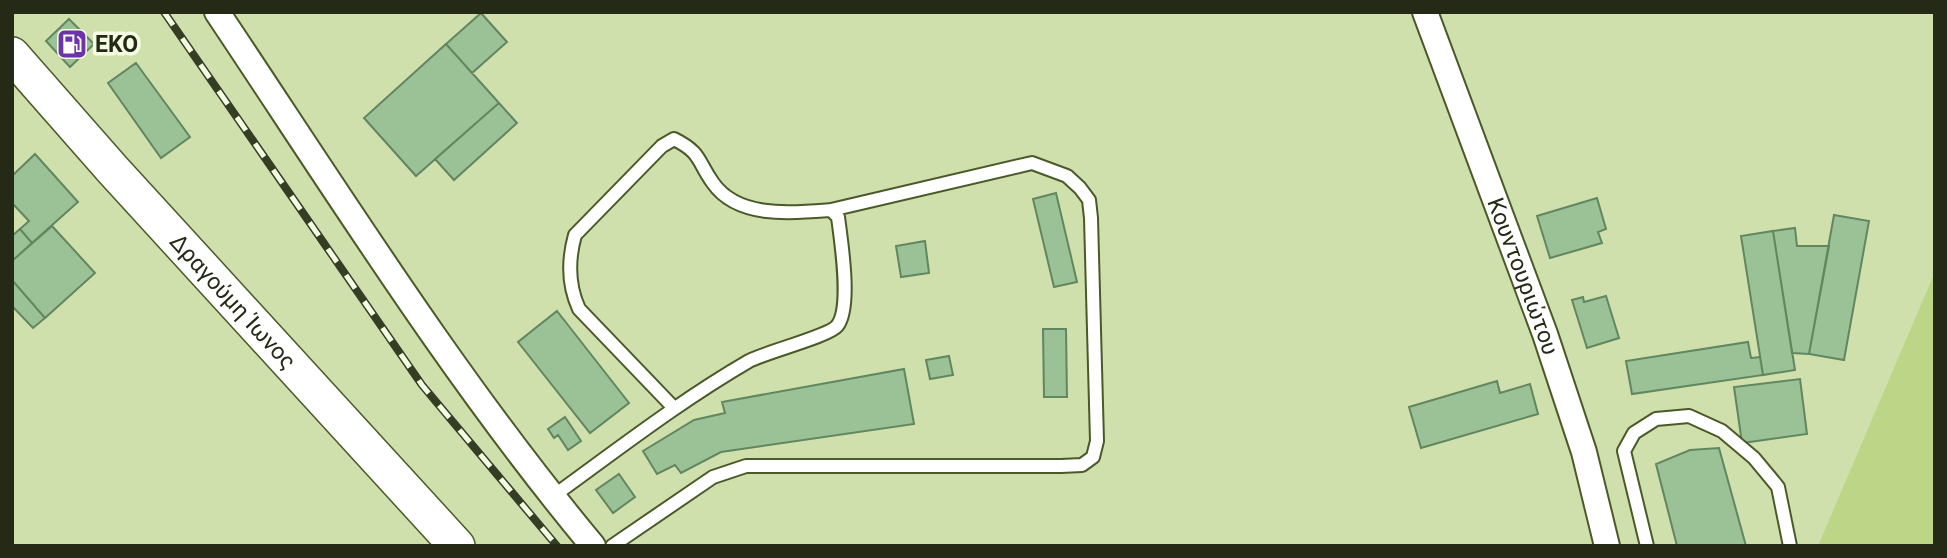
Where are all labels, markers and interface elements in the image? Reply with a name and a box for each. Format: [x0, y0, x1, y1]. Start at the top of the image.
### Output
fuel station icon: EKO [55, 27, 89, 61]
place label: EKO [95, 31, 138, 58]
street label: Κουντουριώτου [1481, 194, 1564, 358]
street label: Δραγούμη Ίωνος [164, 228, 301, 375]

